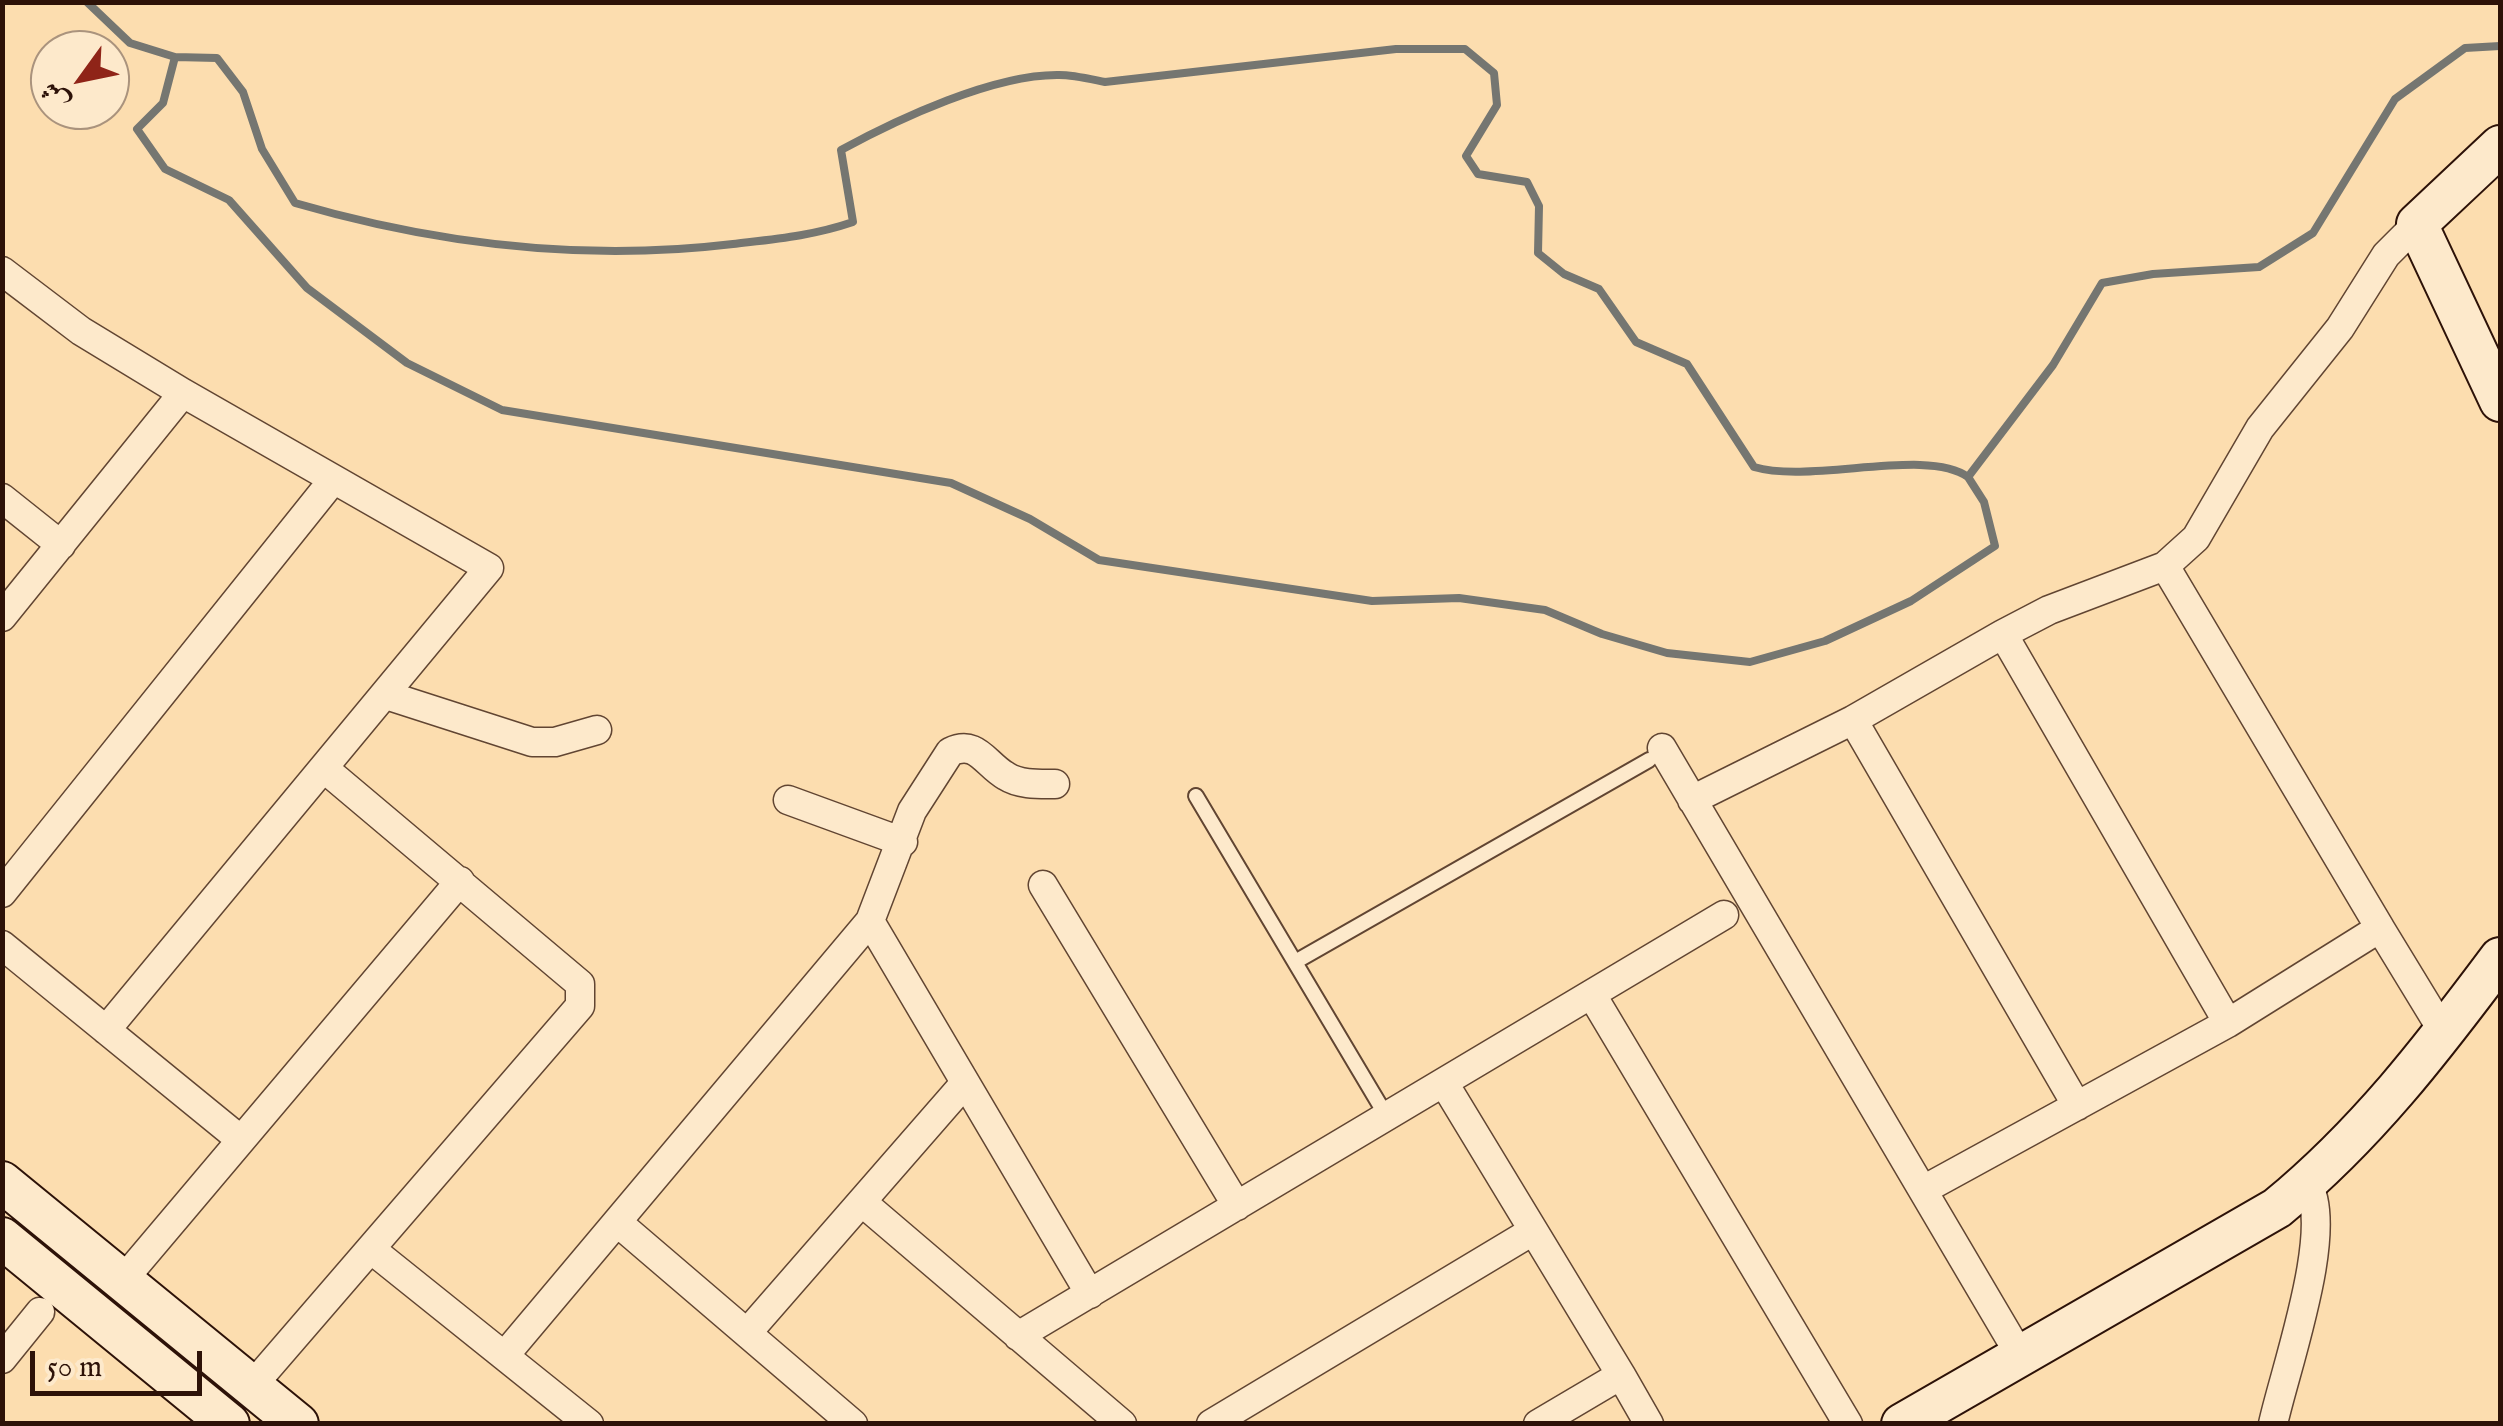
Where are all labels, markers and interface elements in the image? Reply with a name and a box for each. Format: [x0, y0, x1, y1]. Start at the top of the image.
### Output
north arrow [30, 30, 130, 130]
text: ش [34, 74, 78, 117]
scale bar [35, 1331, 208, 1393]
text: 50 m [47, 1349, 102, 1387]

